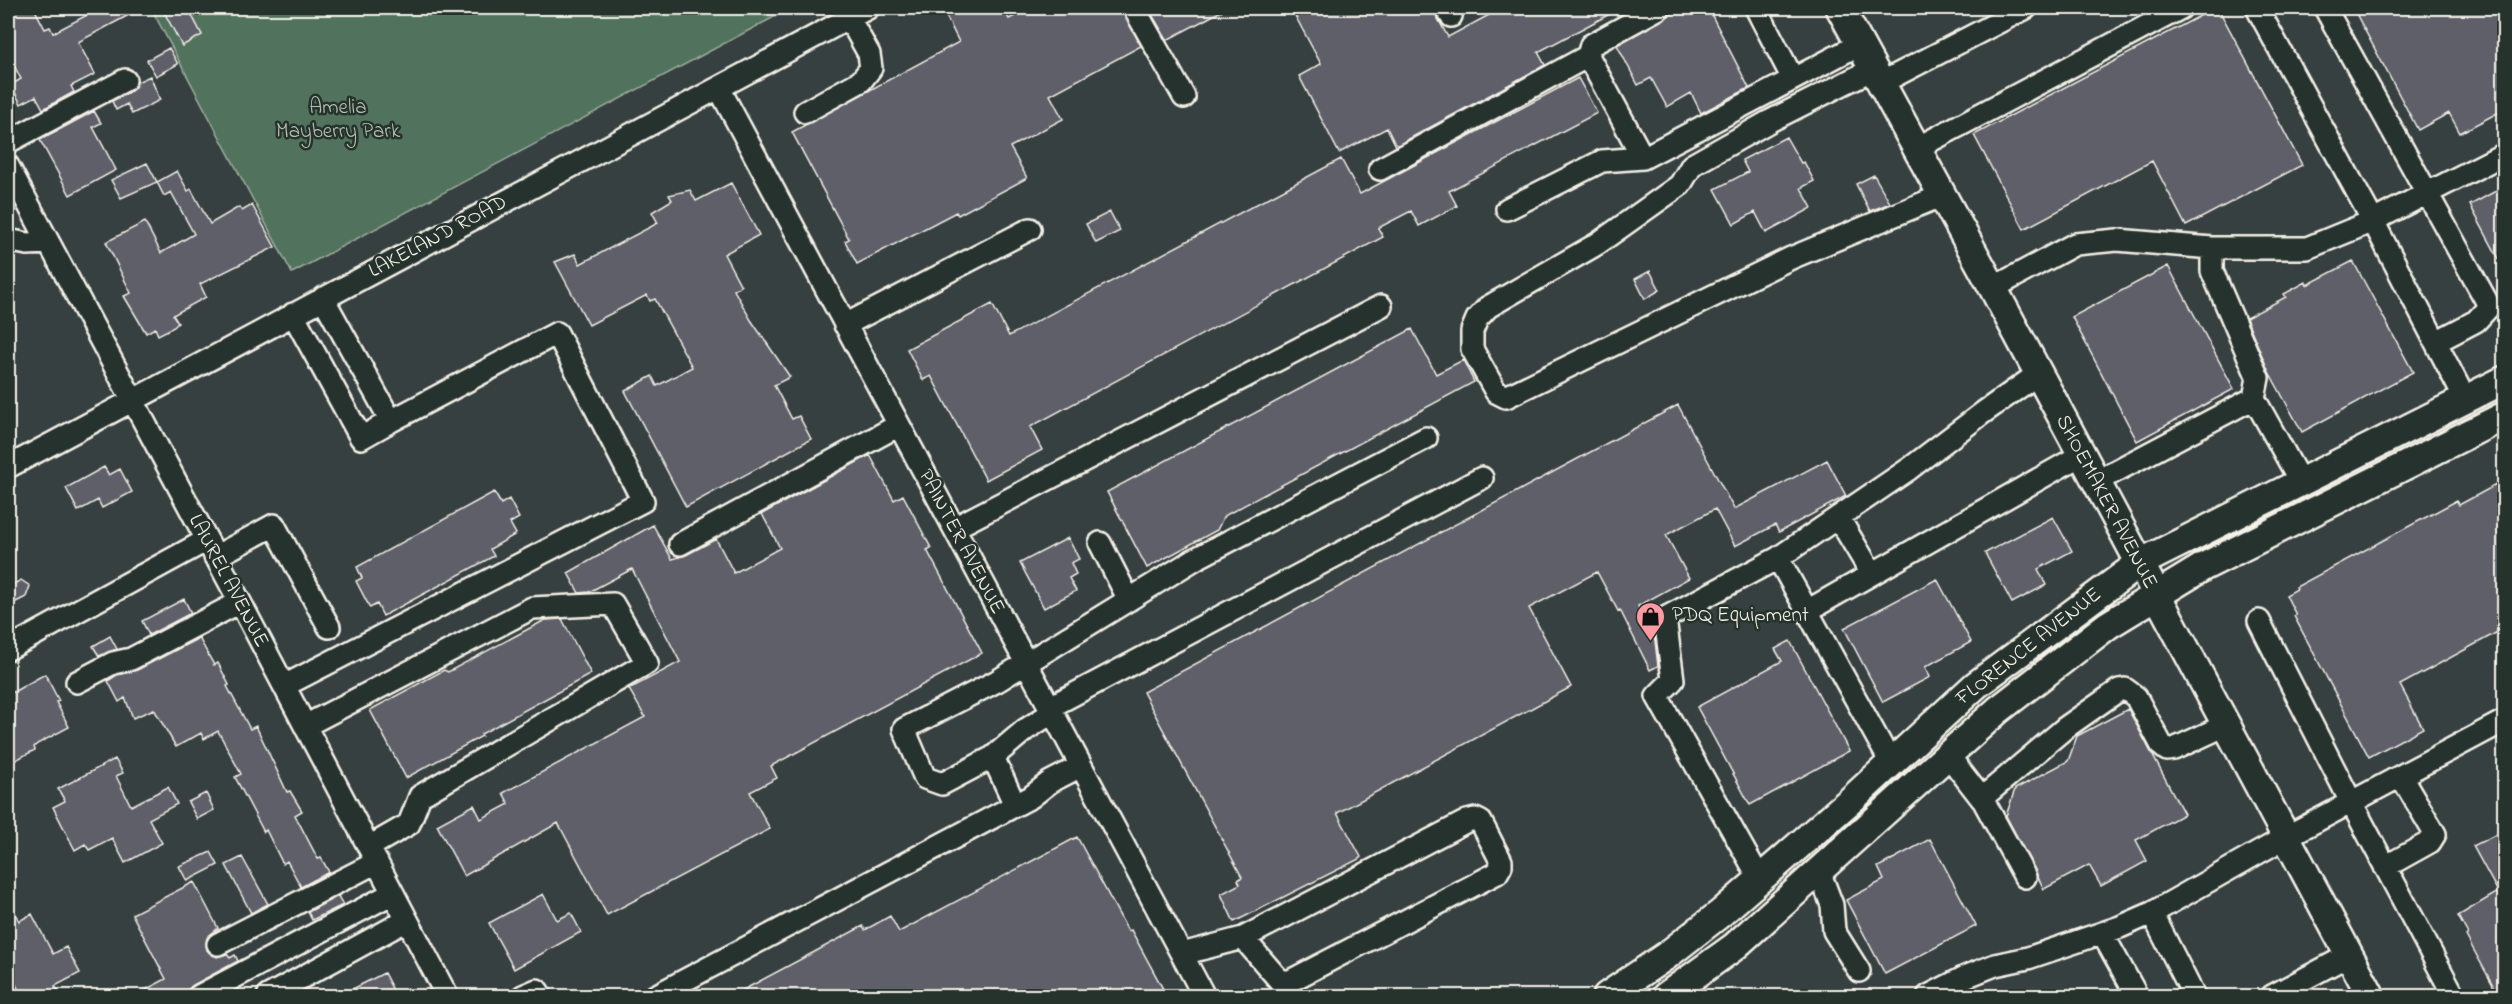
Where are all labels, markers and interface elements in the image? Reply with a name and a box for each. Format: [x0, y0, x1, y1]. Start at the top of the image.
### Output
park label: Amelia Mayberry Park [276, 93, 401, 149]
street label: LAKELAND ROAD [363, 188, 513, 286]
street label: SHOEMAKER AVENUE [2047, 410, 2165, 594]
street label: PAINTER AVENUE [910, 464, 1012, 620]
street label: LAUREL AVENUE [180, 509, 276, 653]
street label: FLORENCE AVENUE [1949, 580, 2108, 714]
shop icon: PDQ Equipment [1635, 600, 1667, 642]
place label: PDQ Equipment [1672, 601, 1809, 631]

